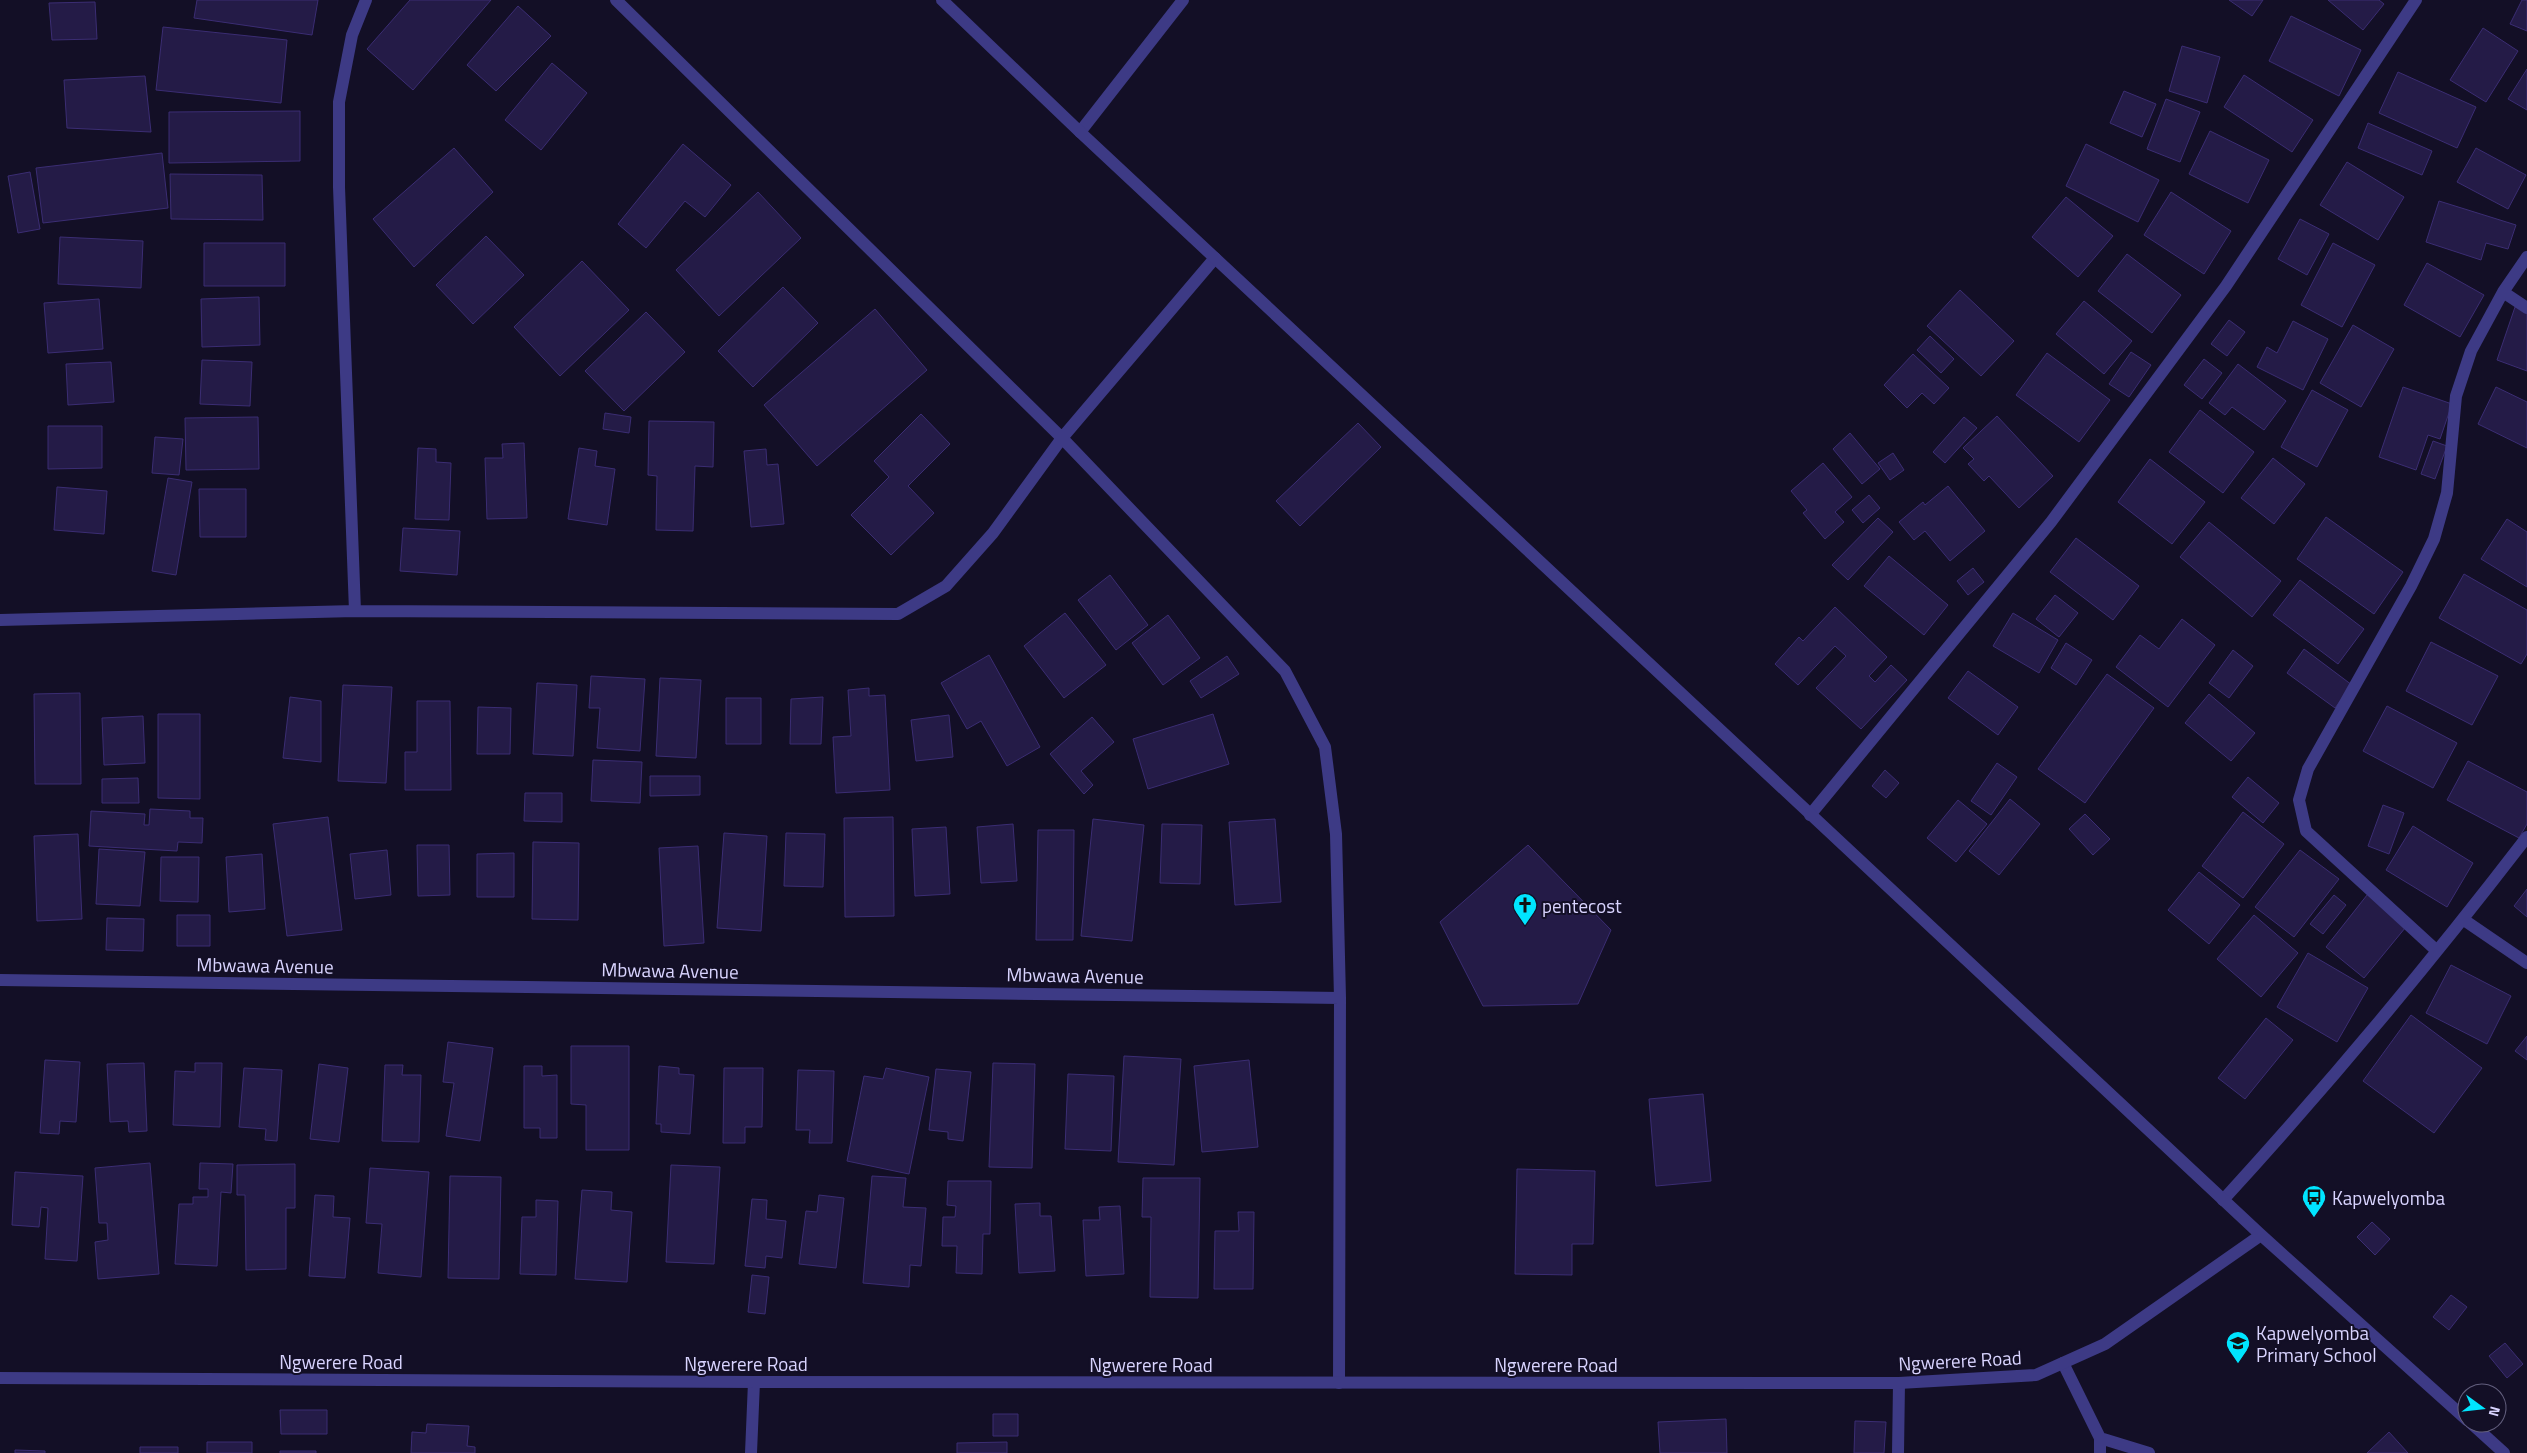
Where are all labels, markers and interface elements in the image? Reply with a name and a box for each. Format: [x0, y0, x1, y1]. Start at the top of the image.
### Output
place label: pentecost [1542, 891, 1622, 920]
church icon: pentecost [1512, 892, 1538, 926]
street label: Mbwawa Avenue [196, 949, 334, 981]
street label: Mbwawa Avenue [601, 954, 739, 986]
street label: Mbwawa Avenue [1006, 959, 1144, 991]
place label: Kapwelyomba [2332, 1183, 2446, 1212]
bus stop icon: Kapwelyomba [2301, 1184, 2327, 1218]
place label: Kapwelyomba Primary School [2256, 1318, 2377, 1369]
school or university icon: Kapwelyomba Primary School [2225, 1330, 2251, 1364]
street label: Ngwerere Road [1897, 1342, 2023, 1378]
street label: Ngwerere Road [279, 1347, 403, 1376]
street label: Ngwerere Road [684, 1349, 808, 1378]
street label: Ngwerere Road [1089, 1350, 1213, 1379]
street label: Ngwerere Road [1494, 1350, 1618, 1379]
north arrow [2457, 1383, 2507, 1433]
text: N [2484, 1404, 2506, 1419]

